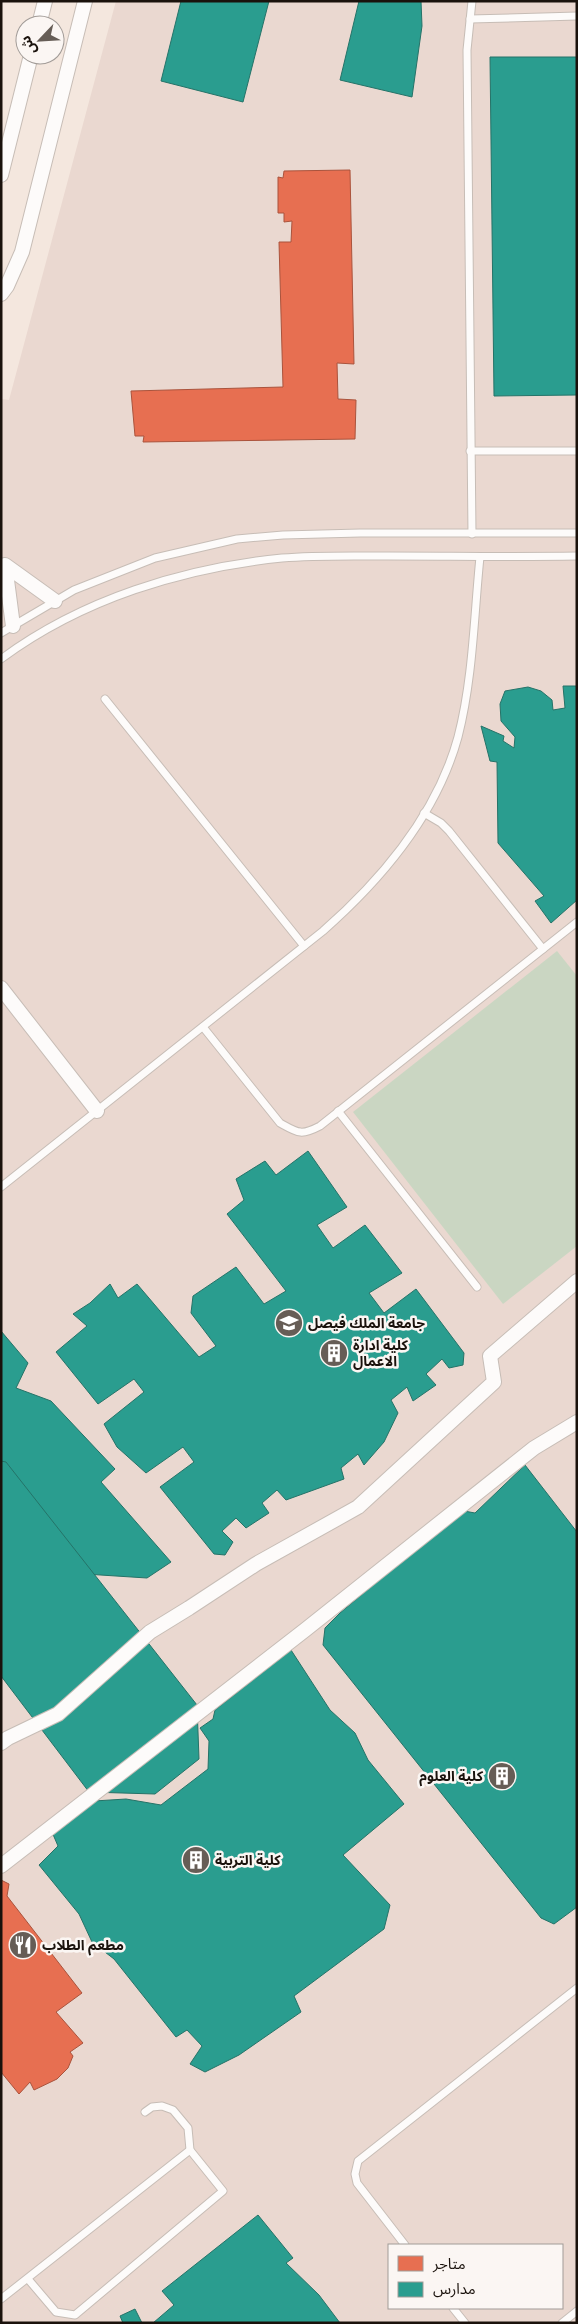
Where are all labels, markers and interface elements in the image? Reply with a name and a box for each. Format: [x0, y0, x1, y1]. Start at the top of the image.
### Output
north arrow [15, 15, 65, 65]
text: ش [17, 33, 40, 58]
school or university icon: جامعة الملك فيصل [274, 1308, 304, 1338]
place label: جامعة الملك فيصل [308, 1315, 425, 1331]
place label: كلية ادارة الاعمال [353, 1337, 408, 1370]
building icon: كلية ادارة الاعمال [319, 1338, 349, 1368]
building icon: كلية العلوم [487, 1761, 517, 1791]
place label: كلية العلوم [419, 1768, 484, 1787]
building icon: كلية التربية [181, 1845, 211, 1875]
place label: كلية التربية [215, 1852, 281, 1869]
restaurant icon: مطعم الطلاب [8, 1930, 38, 1960]
place label: مطعم الطلاب [42, 1937, 124, 1956]
legend [388, 2244, 563, 2309]
text: متاجر [432, 2255, 466, 2273]
text: مدارس [433, 2280, 476, 2298]

